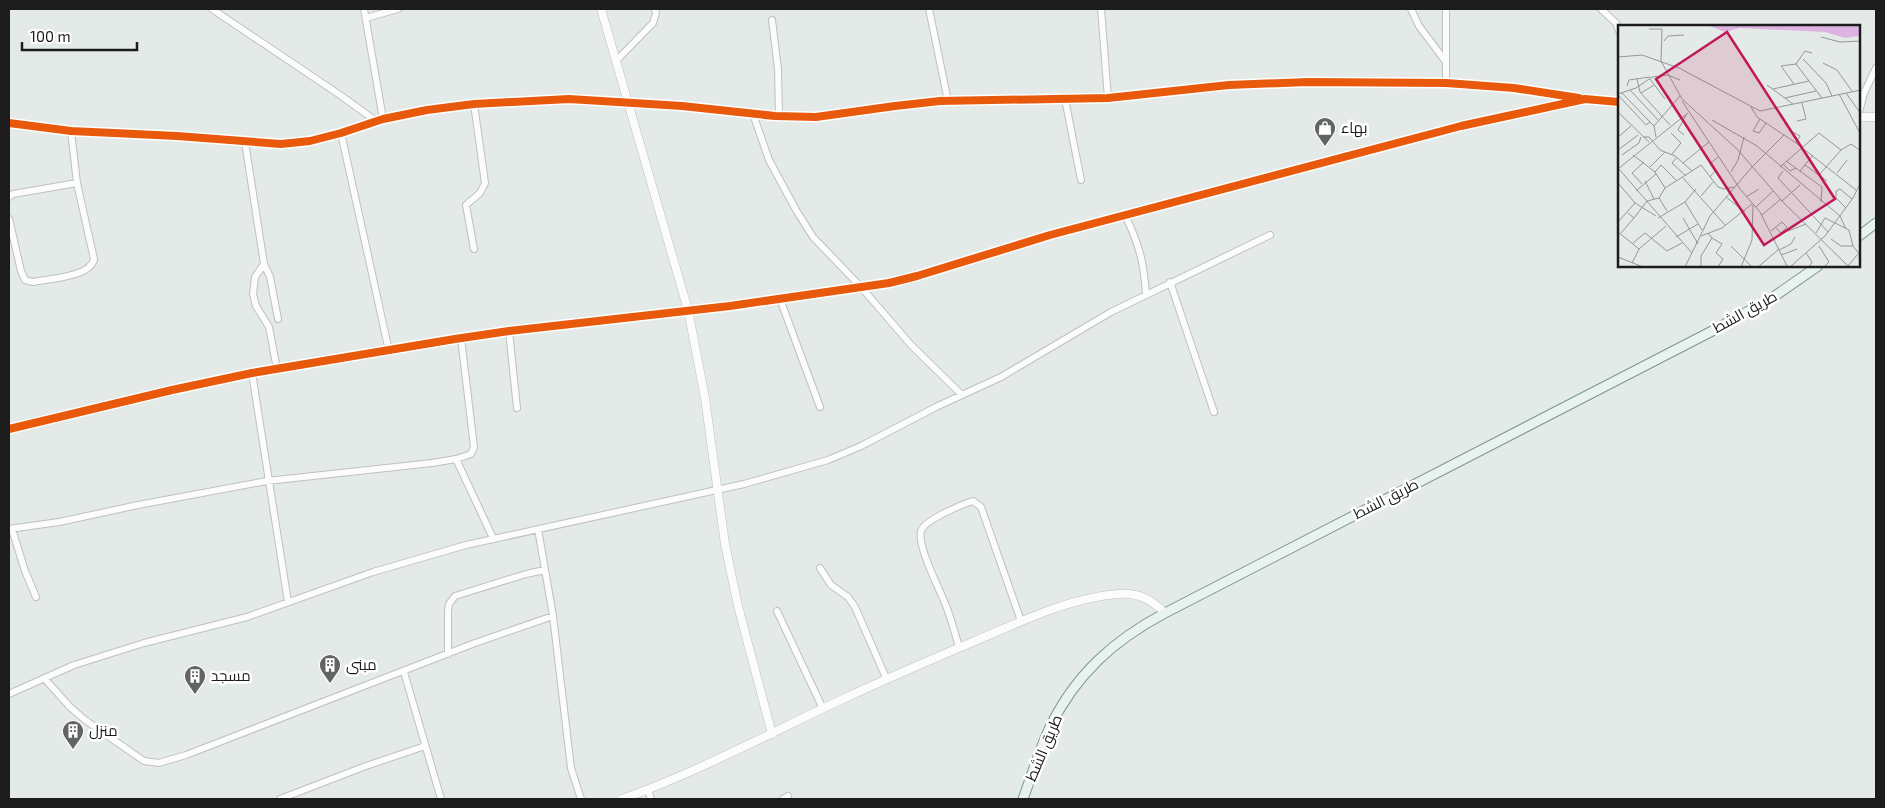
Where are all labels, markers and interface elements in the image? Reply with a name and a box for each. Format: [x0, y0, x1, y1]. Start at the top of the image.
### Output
scale bar [22, 20, 138, 52]
inset map [1618, 25, 1860, 268]
text: 100 m [30, 27, 71, 45]
shop icon: بهاء [1313, 116, 1337, 147]
place label: بهاء [1341, 118, 1368, 138]
street label: طريق الشط [1709, 286, 1781, 338]
street label: طريق الشط [1350, 474, 1422, 524]
building icon: مبنى [318, 653, 342, 684]
place label: مبنى [346, 655, 377, 675]
building icon: مسجد [183, 664, 207, 695]
place label: مسجد [211, 666, 251, 684]
street label: طريق الشط [1021, 712, 1067, 784]
building icon: منزل [61, 719, 85, 750]
place label: منزل [89, 721, 118, 740]

